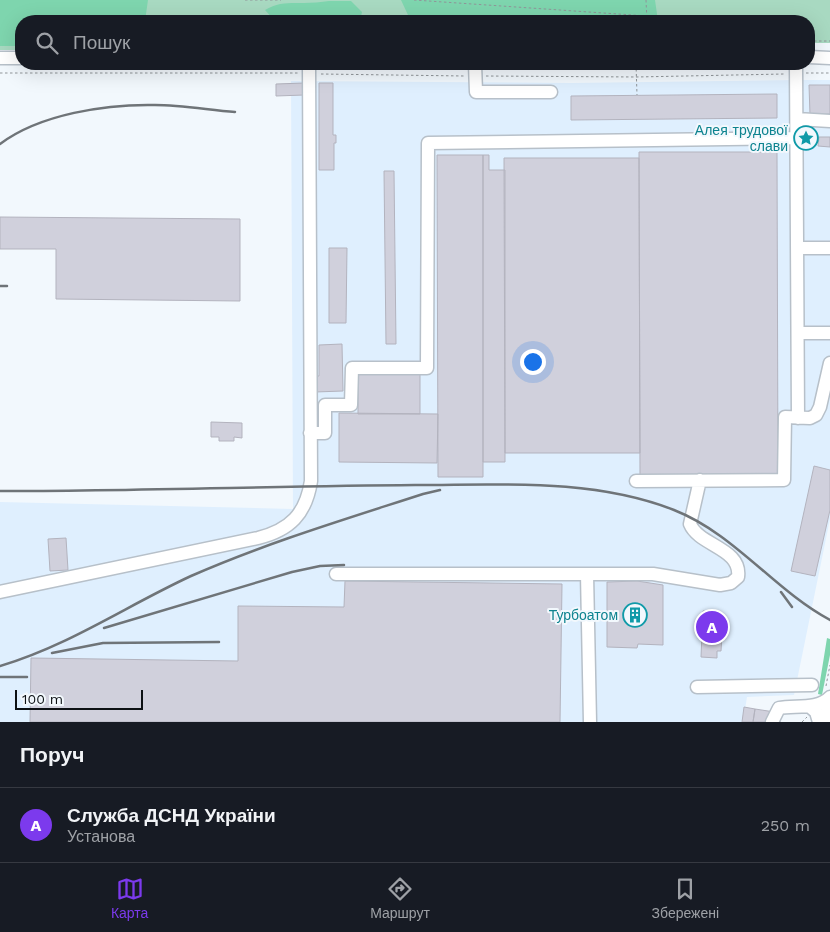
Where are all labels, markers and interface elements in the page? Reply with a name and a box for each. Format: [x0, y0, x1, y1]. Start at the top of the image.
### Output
search box [15, 15, 815, 70]
icon: search [33, 29, 61, 57]
text: Пошук [73, 31, 130, 54]
place label: Алея трудової слави [695, 122, 788, 154]
place icon: Алея трудової слави [793, 125, 819, 151]
your location [520, 349, 546, 375]
building icon: Турбоатом [622, 602, 648, 628]
place label: Турбоатом [549, 607, 618, 623]
pin: A [696, 608, 728, 646]
scale bar [15, 687, 142, 710]
text: 100 m [22, 691, 63, 707]
text: Поруч [20, 742, 84, 767]
text: Служба ДСНД України [67, 804, 276, 827]
text: A [31, 816, 41, 835]
text: 250 m [761, 816, 810, 835]
text: Установа [67, 827, 135, 846]
tab: Карта [111, 875, 148, 921]
tab: Маршрут [370, 875, 430, 921]
tab: Збережені [652, 875, 719, 921]

